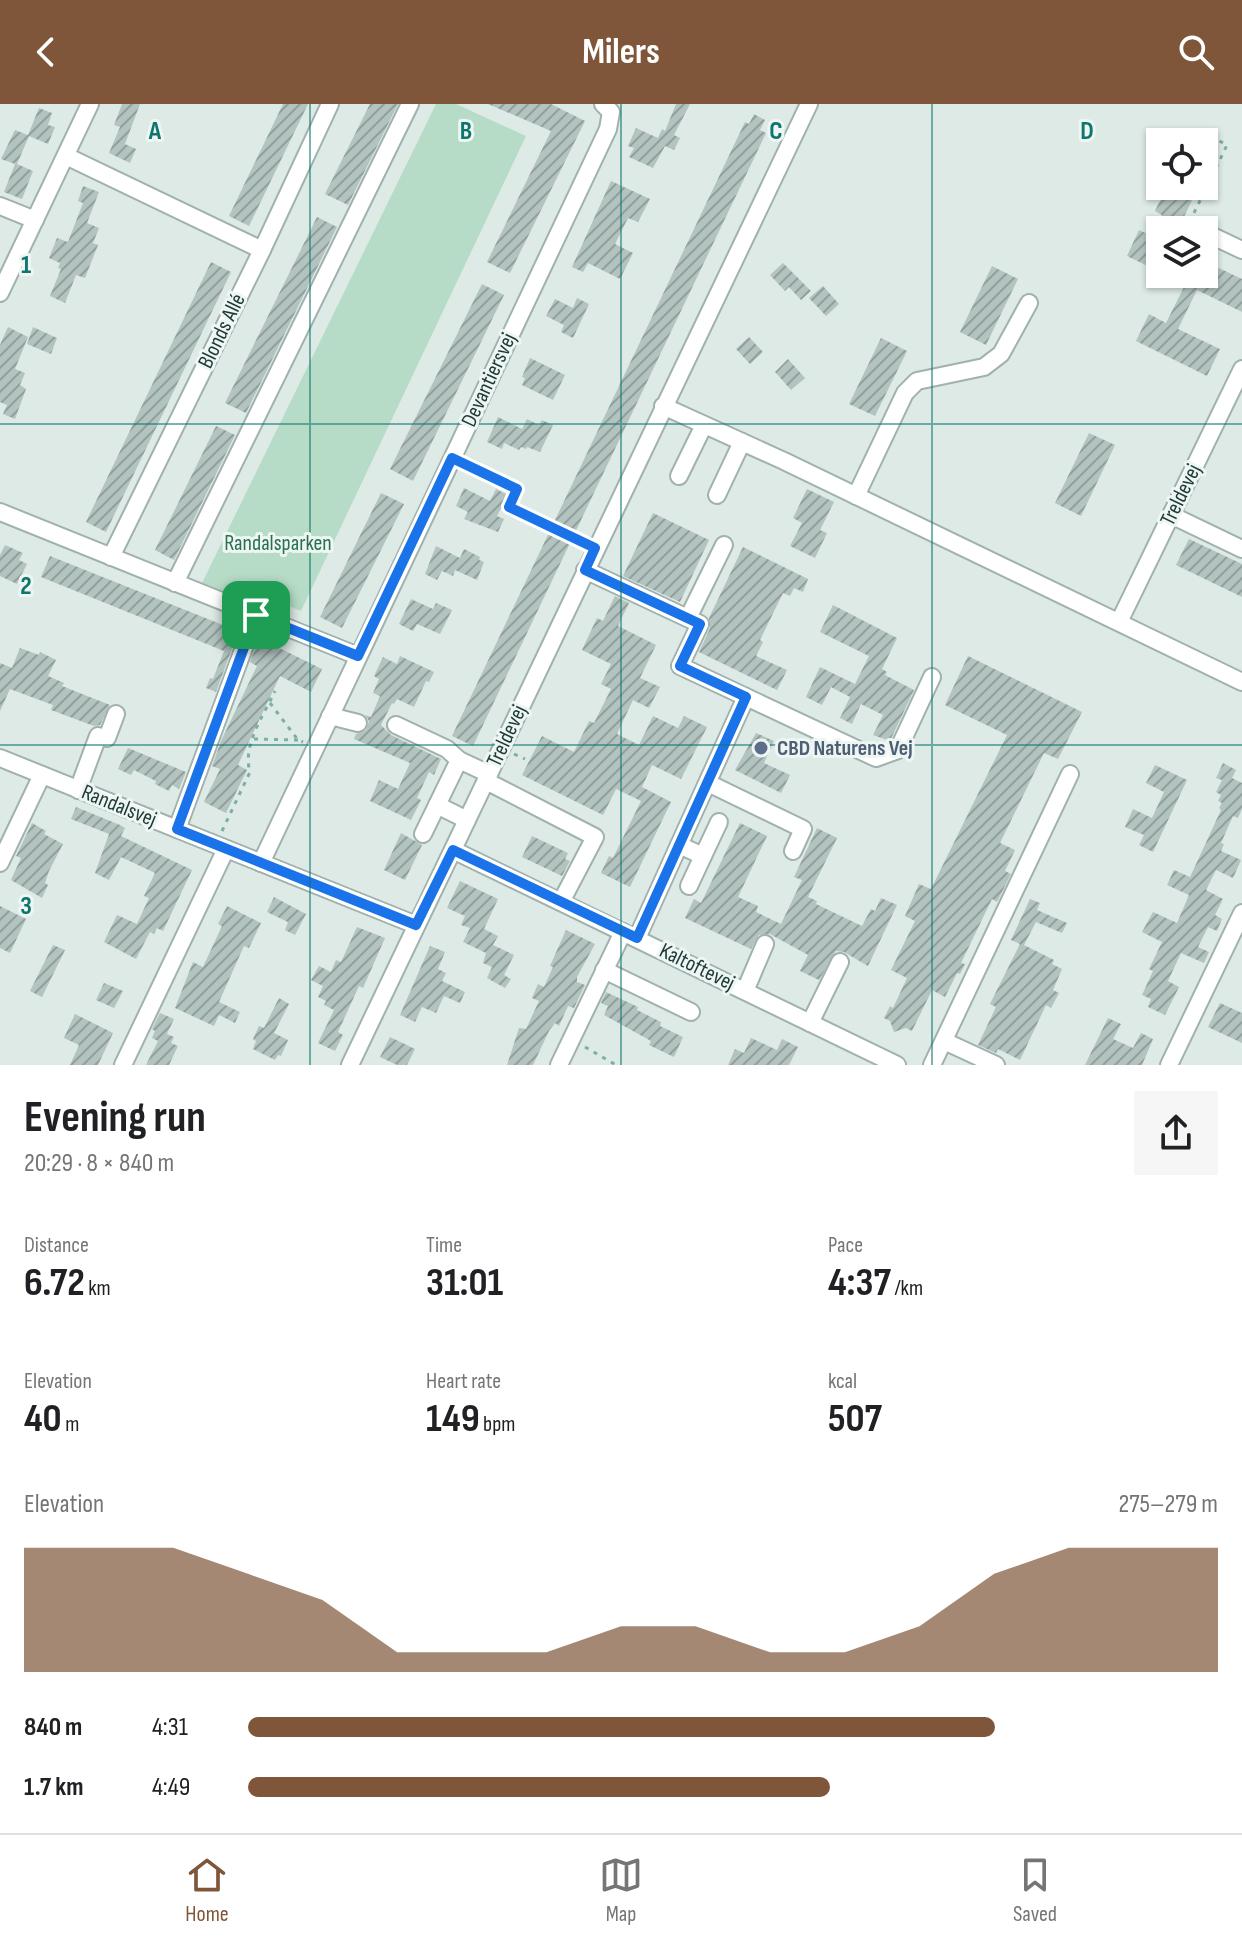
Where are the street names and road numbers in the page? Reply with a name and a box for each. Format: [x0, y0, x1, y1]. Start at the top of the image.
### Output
street label: Blonds Allé [192, 289, 252, 373]
street label: Devantiersvej [456, 329, 522, 431]
street label: Treldevej [1155, 460, 1207, 530]
street label: Treldevej [481, 701, 533, 771]
street label: Randalsvej [78, 779, 160, 833]
street label: Kaltoftevej [655, 937, 739, 997]

